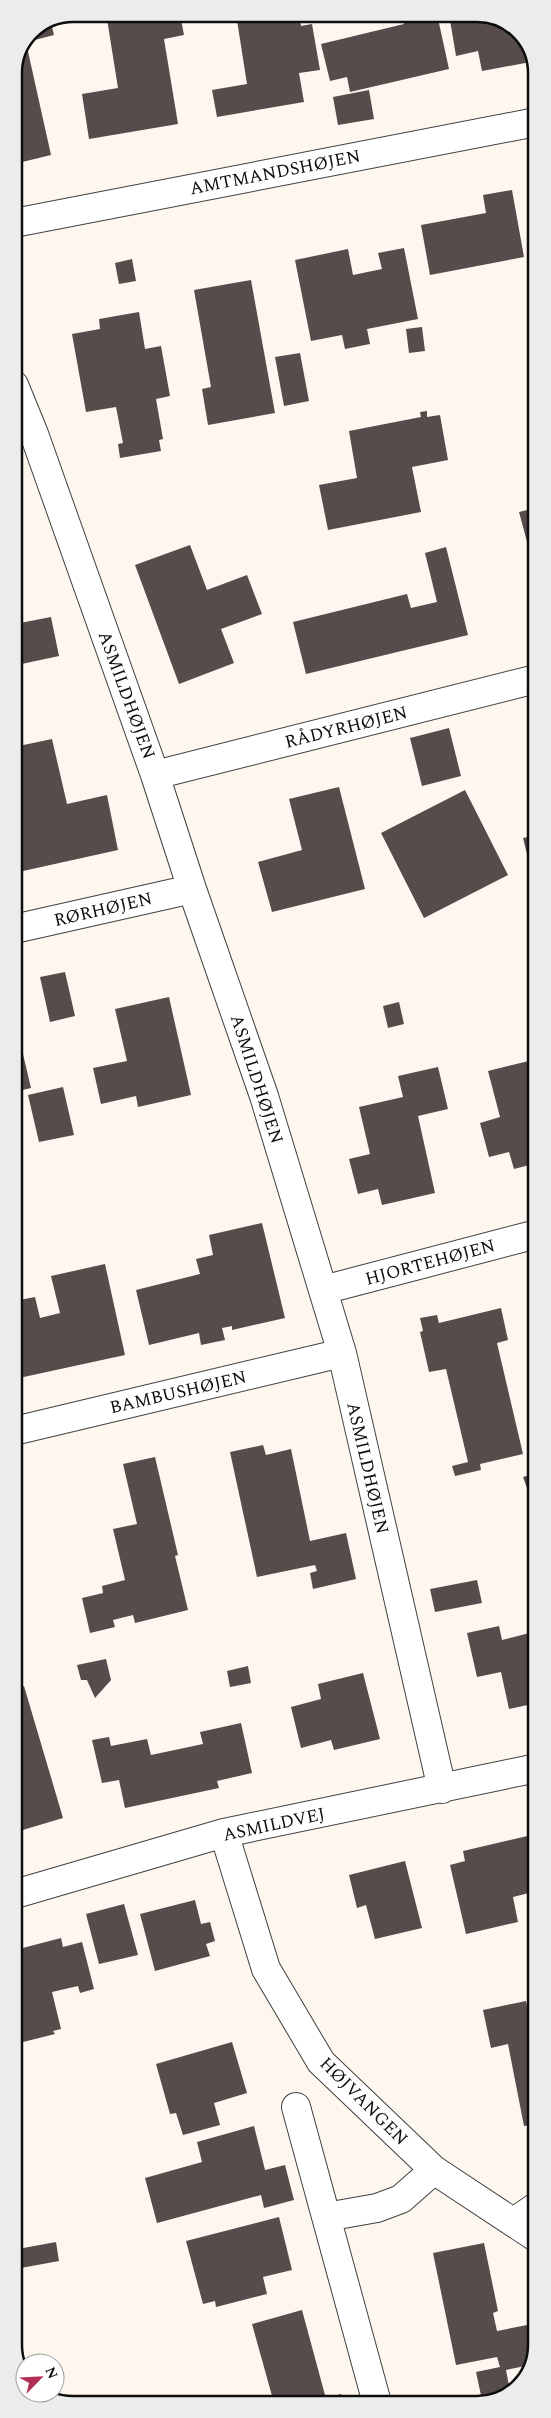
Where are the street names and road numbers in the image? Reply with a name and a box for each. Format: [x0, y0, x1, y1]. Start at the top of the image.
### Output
street label: AMTMANDSHØJEN [187, 143, 363, 202]
street label: ASMILDHØJEN [91, 627, 162, 763]
street label: RÅDYRHØJEN [282, 699, 410, 756]
street label: RØRHØJEN [51, 885, 155, 934]
street label: ASMILDHØJEN [223, 1011, 290, 1147]
street label: HJORTEHØJEN [362, 1232, 498, 1293]
street label: BAMBUSHØJEN [107, 1364, 249, 1421]
street label: ASMILDHØJEN [339, 1400, 396, 1537]
street label: ASMILDVEJ [220, 1800, 328, 1849]
street label: HØJVANGEN [313, 2051, 414, 2152]

